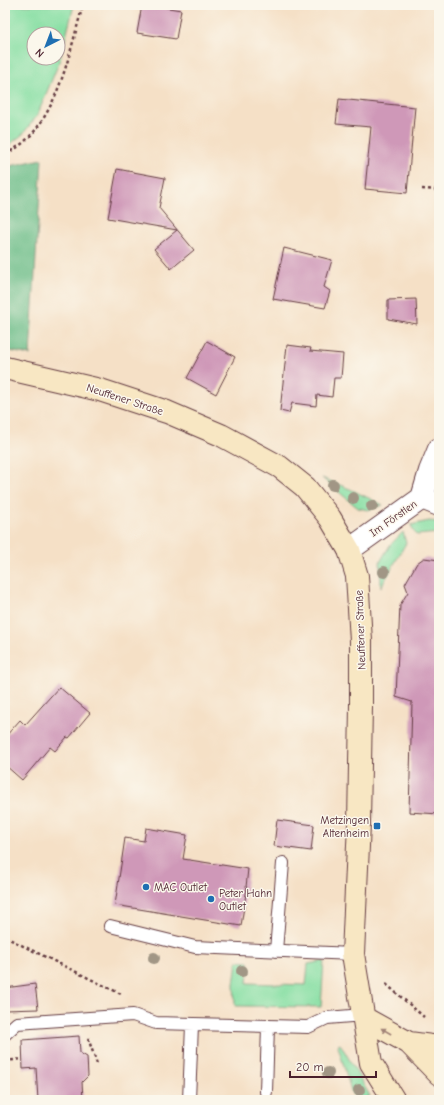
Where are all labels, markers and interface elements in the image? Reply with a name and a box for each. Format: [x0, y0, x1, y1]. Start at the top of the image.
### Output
north arrow [26, 26, 66, 66]
text: N [33, 46, 47, 60]
street label: Neuffener Straße [85, 381, 165, 418]
street label: Im Förstlen [367, 497, 419, 539]
street label: Neuffener Straße [353, 589, 368, 670]
place label: Metzingen Altenheim [320, 814, 369, 840]
marker: Metzingen Altenheim [372, 821, 382, 831]
place label: MAC Outlet [154, 881, 208, 894]
marker: MAC Outlet [141, 882, 151, 892]
place label: Peter Hahn Outlet [219, 887, 272, 913]
marker: Peter Hahn Outlet [206, 894, 216, 904]
one-way arrow [380, 1027, 392, 1034]
scale bar [290, 1053, 376, 1079]
text: 20 m [296, 1060, 324, 1074]

